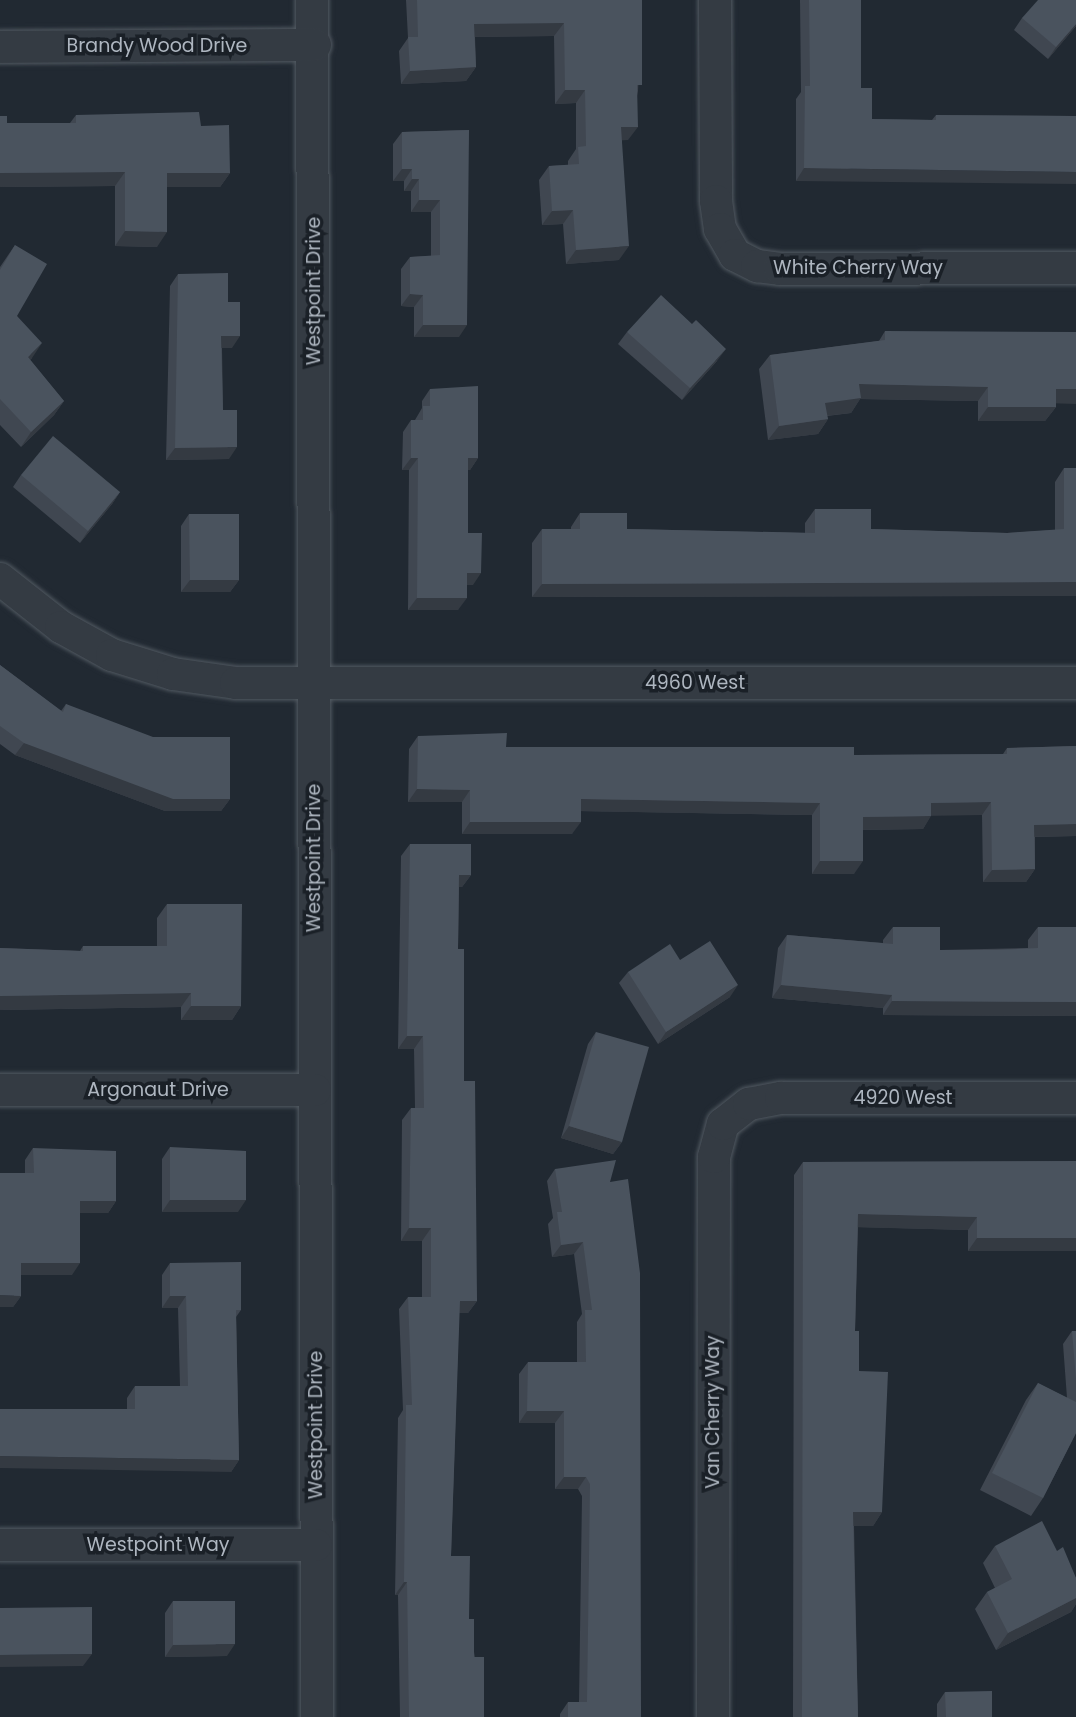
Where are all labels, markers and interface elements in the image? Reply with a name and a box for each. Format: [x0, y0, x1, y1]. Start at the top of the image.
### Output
street label: Brandy Wood Drive [67, 35, 247, 57]
street label: Westpoint Drive [303, 217, 325, 365]
street label: White Cherry Way [773, 257, 943, 279]
street label: 4960 West [645, 672, 745, 694]
street label: Westpoint Drive [303, 784, 325, 932]
street label: Argonaut Drive [87, 1079, 229, 1101]
street label: 4920 West [853, 1087, 953, 1109]
street label: Van Cherry Way [702, 1335, 724, 1489]
street label: Westpoint Drive [305, 1351, 327, 1499]
street label: Westpoint Way [86, 1534, 230, 1556]

